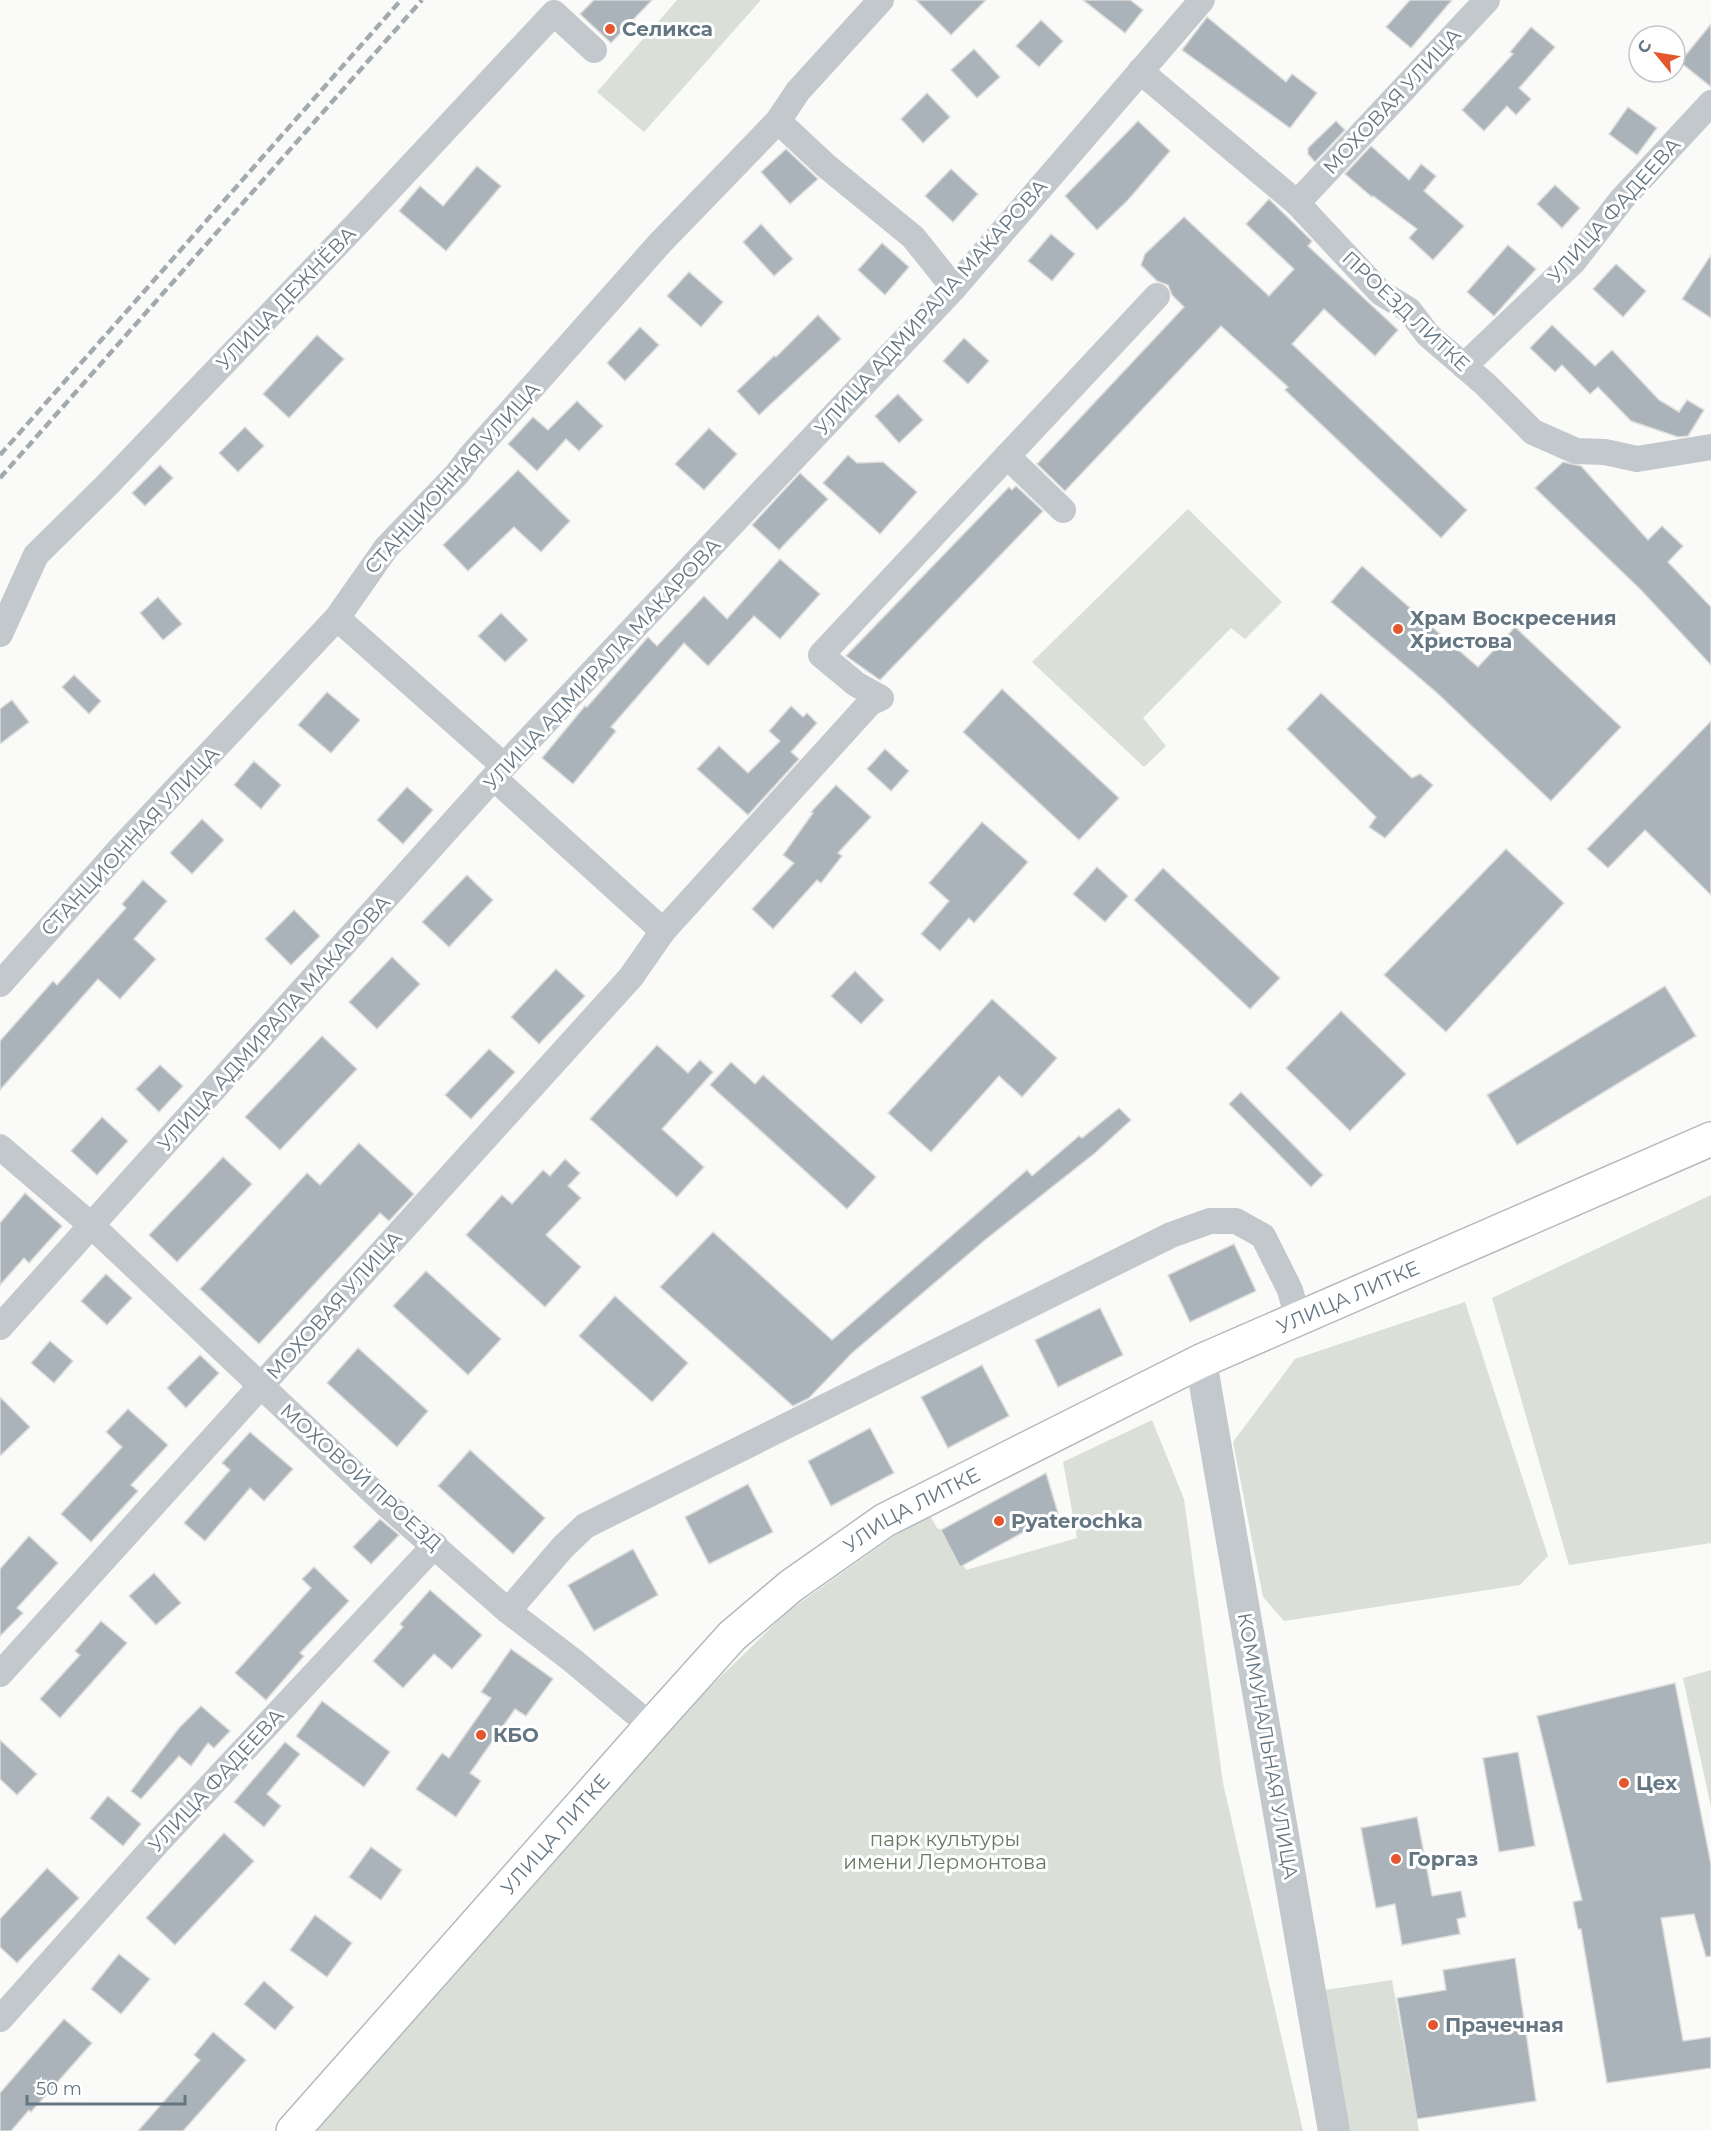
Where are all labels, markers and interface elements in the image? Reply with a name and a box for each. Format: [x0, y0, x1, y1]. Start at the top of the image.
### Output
place label: Селикса [622, 17, 713, 41]
marker: Селикса [603, 22, 617, 36]
street label: МОХОВАЯ УЛИЦА [1318, 23, 1466, 179]
north arrow [1627, 24, 1687, 84]
text: С [1633, 37, 1656, 57]
street label: УЛИЦА ФАДЕЕВА [1543, 132, 1686, 288]
street label: УЛИЦА АДМИРАЛА МАКАРОВА [810, 174, 1052, 440]
street label: УЛИЦА ДЕЖНЁВА [211, 221, 361, 375]
street label: ПРОЕЗД ЛИТКЕ [1337, 246, 1475, 376]
street label: СТАНЦИОННАЯ УЛИЦА [359, 377, 545, 579]
street label: УЛИЦА АДМИРАЛА МАКАРОВА [479, 533, 725, 795]
place label: Храм Воскресения Христова [1410, 606, 1617, 653]
marker: Храм Воскресения Христова [1391, 622, 1405, 636]
street label: СТАНЦИОННАЯ УЛИЦА [36, 741, 224, 941]
street label: УЛИЦА АДМИРАЛА МАКАРОВА [153, 890, 395, 1156]
street label: МОХОВАЯ УЛИЦА [261, 1226, 407, 1384]
street label: УЛИЦА ЛИТКЕ [1273, 1255, 1423, 1338]
street label: МОХОВОЙ ПРОЕЗД [275, 1398, 447, 1556]
street label: УЛИЦА ЛИТКЕ [839, 1462, 984, 1558]
place label: Pyaterochka [1011, 1509, 1143, 1533]
marker: Pyaterochka [992, 1514, 1006, 1528]
street label: КОММУНАЛЬНАЯ УЛИЦА [1233, 1611, 1303, 1881]
street label: УЛИЦА ФАДЕЕВА [143, 1703, 289, 1857]
place label: КБО [493, 1723, 539, 1747]
marker: КБО [474, 1728, 488, 1742]
street label: УЛИЦА ЛИТКЕ [496, 1769, 615, 1899]
place label: Цех [1636, 1771, 1677, 1795]
marker: Цех [1617, 1776, 1631, 1790]
park label: парк культуры имени Лермонтова [843, 1827, 1047, 1874]
place label: Горгаз [1408, 1847, 1478, 1871]
marker: Горгаз [1389, 1852, 1403, 1866]
place label: Прачечная [1445, 2013, 1564, 2037]
marker: Прачечная [1426, 2018, 1440, 2032]
scale bar [27, 2068, 184, 2106]
text: 50 m [36, 2078, 82, 2100]

